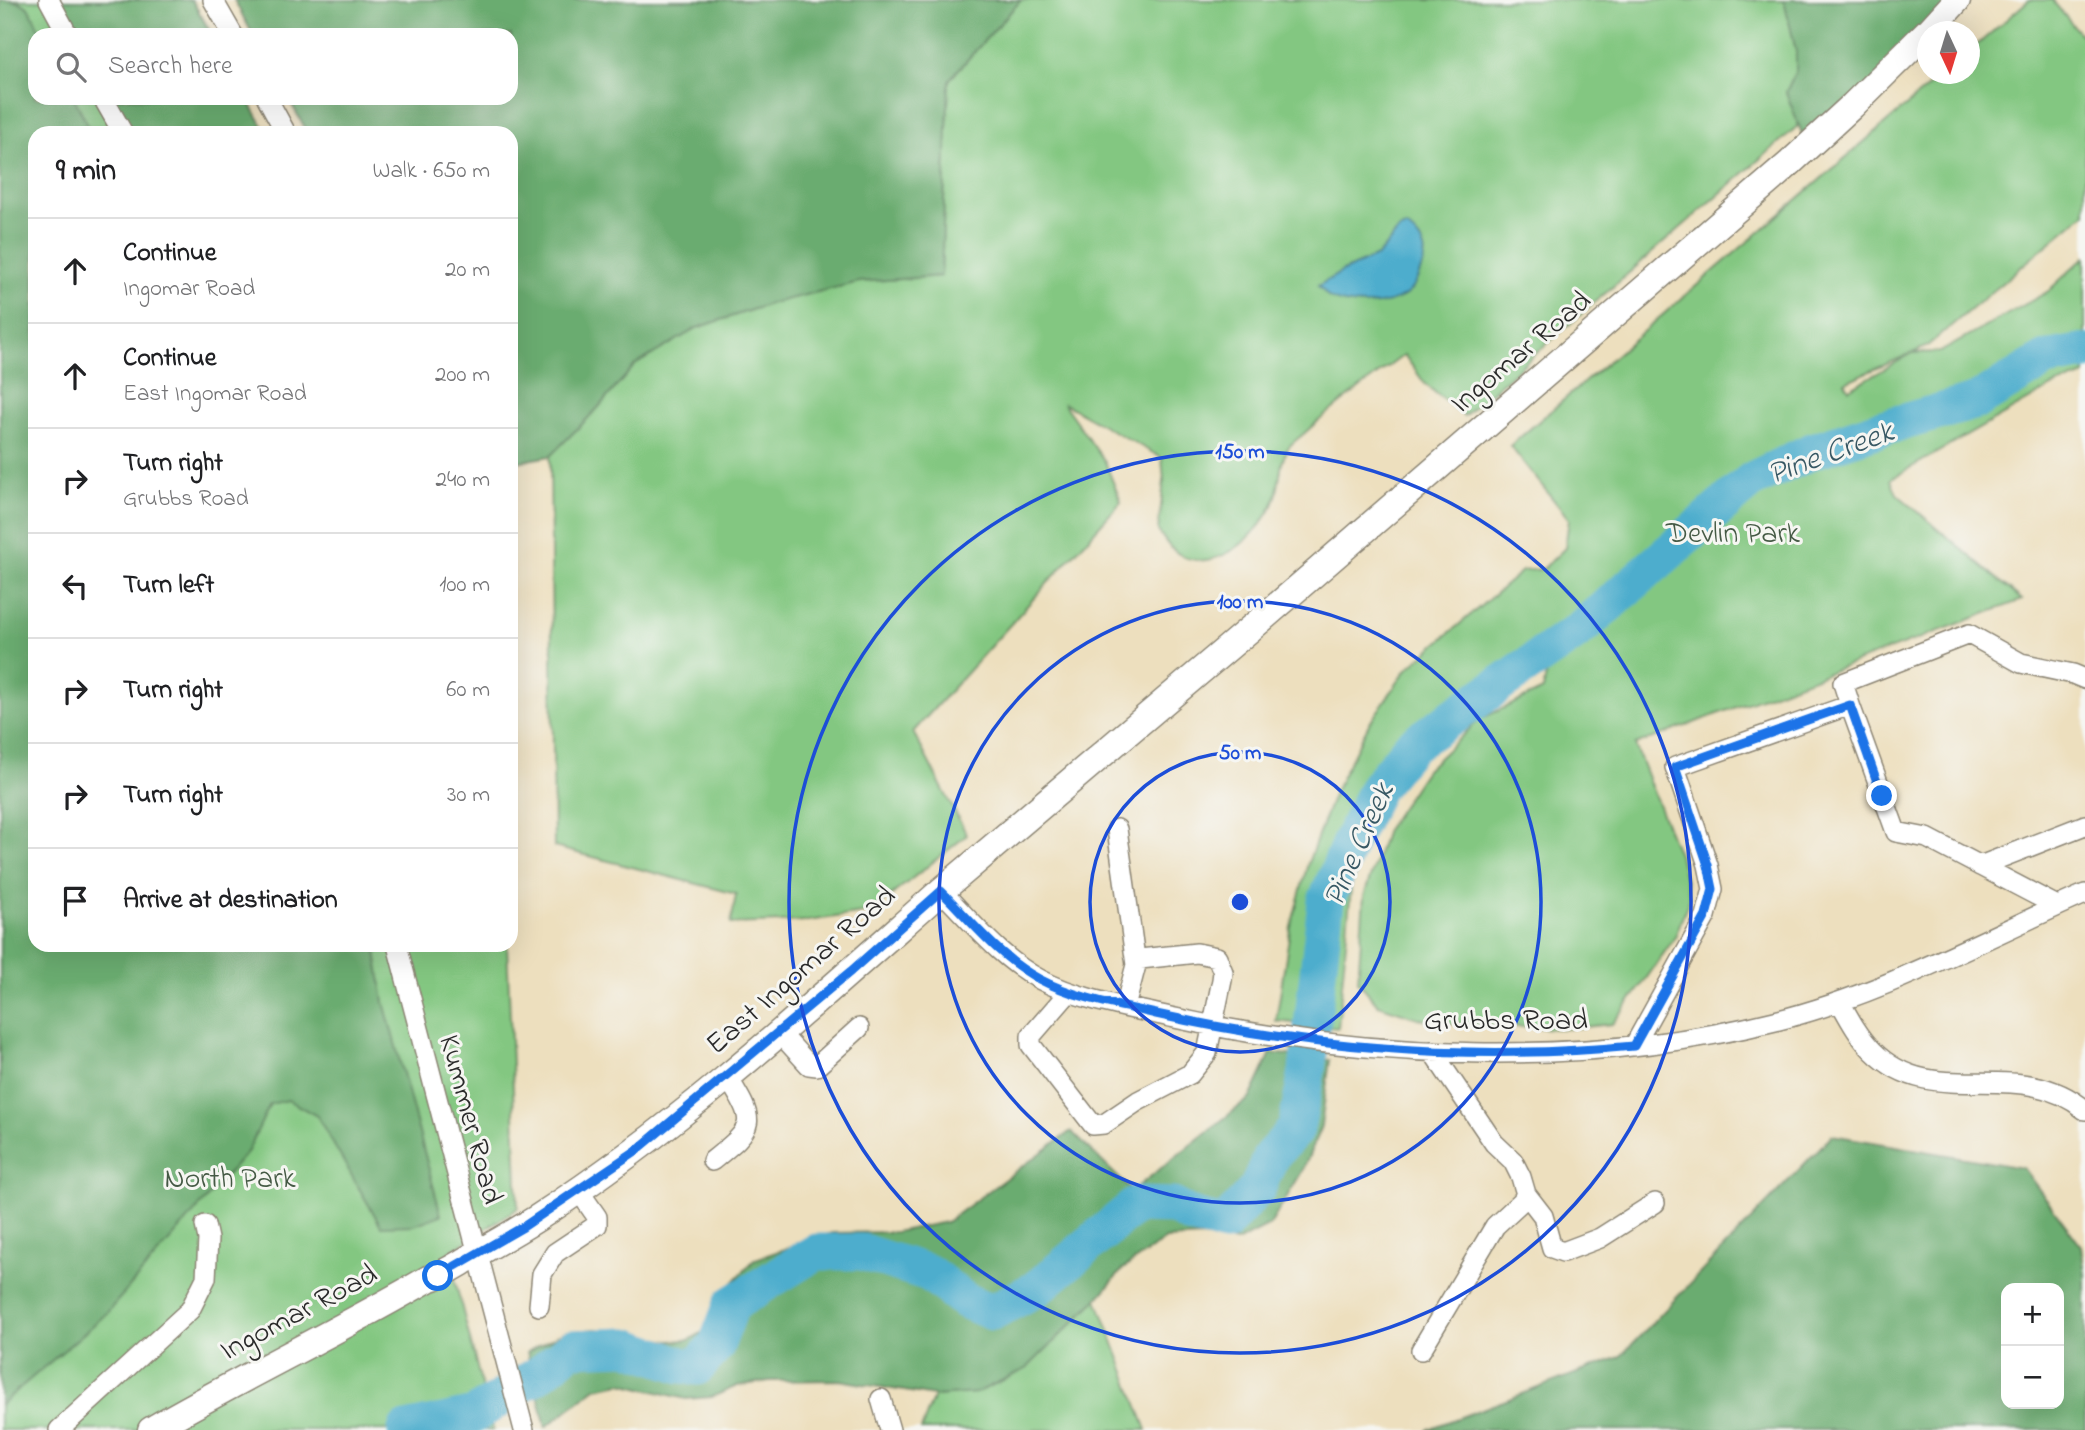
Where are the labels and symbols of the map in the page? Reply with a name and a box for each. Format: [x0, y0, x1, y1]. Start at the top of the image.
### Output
north arrow [1917, 21, 1980, 84]
street label: Ingomar Road [1442, 281, 1602, 426]
water label: Pine Creek [1762, 409, 1902, 499]
text: 150 m [1215, 438, 1265, 468]
park label: Devlin Park [1665, 513, 1801, 557]
text: 100 m [1217, 588, 1263, 618]
text: 50 m [1219, 739, 1261, 769]
water label: Pine Creek [1312, 774, 1409, 915]
route end [1866, 780, 1897, 811]
street label: East Ingomar Road [697, 876, 907, 1066]
centre of rings [1228, 890, 1252, 914]
street label: Grubbs Road [1424, 1000, 1588, 1044]
street label: Kummer Road [425, 1030, 513, 1209]
park label: North Park [164, 1158, 296, 1202]
street label: Ingomar Road [213, 1254, 386, 1374]
route start [422, 1260, 453, 1291]

